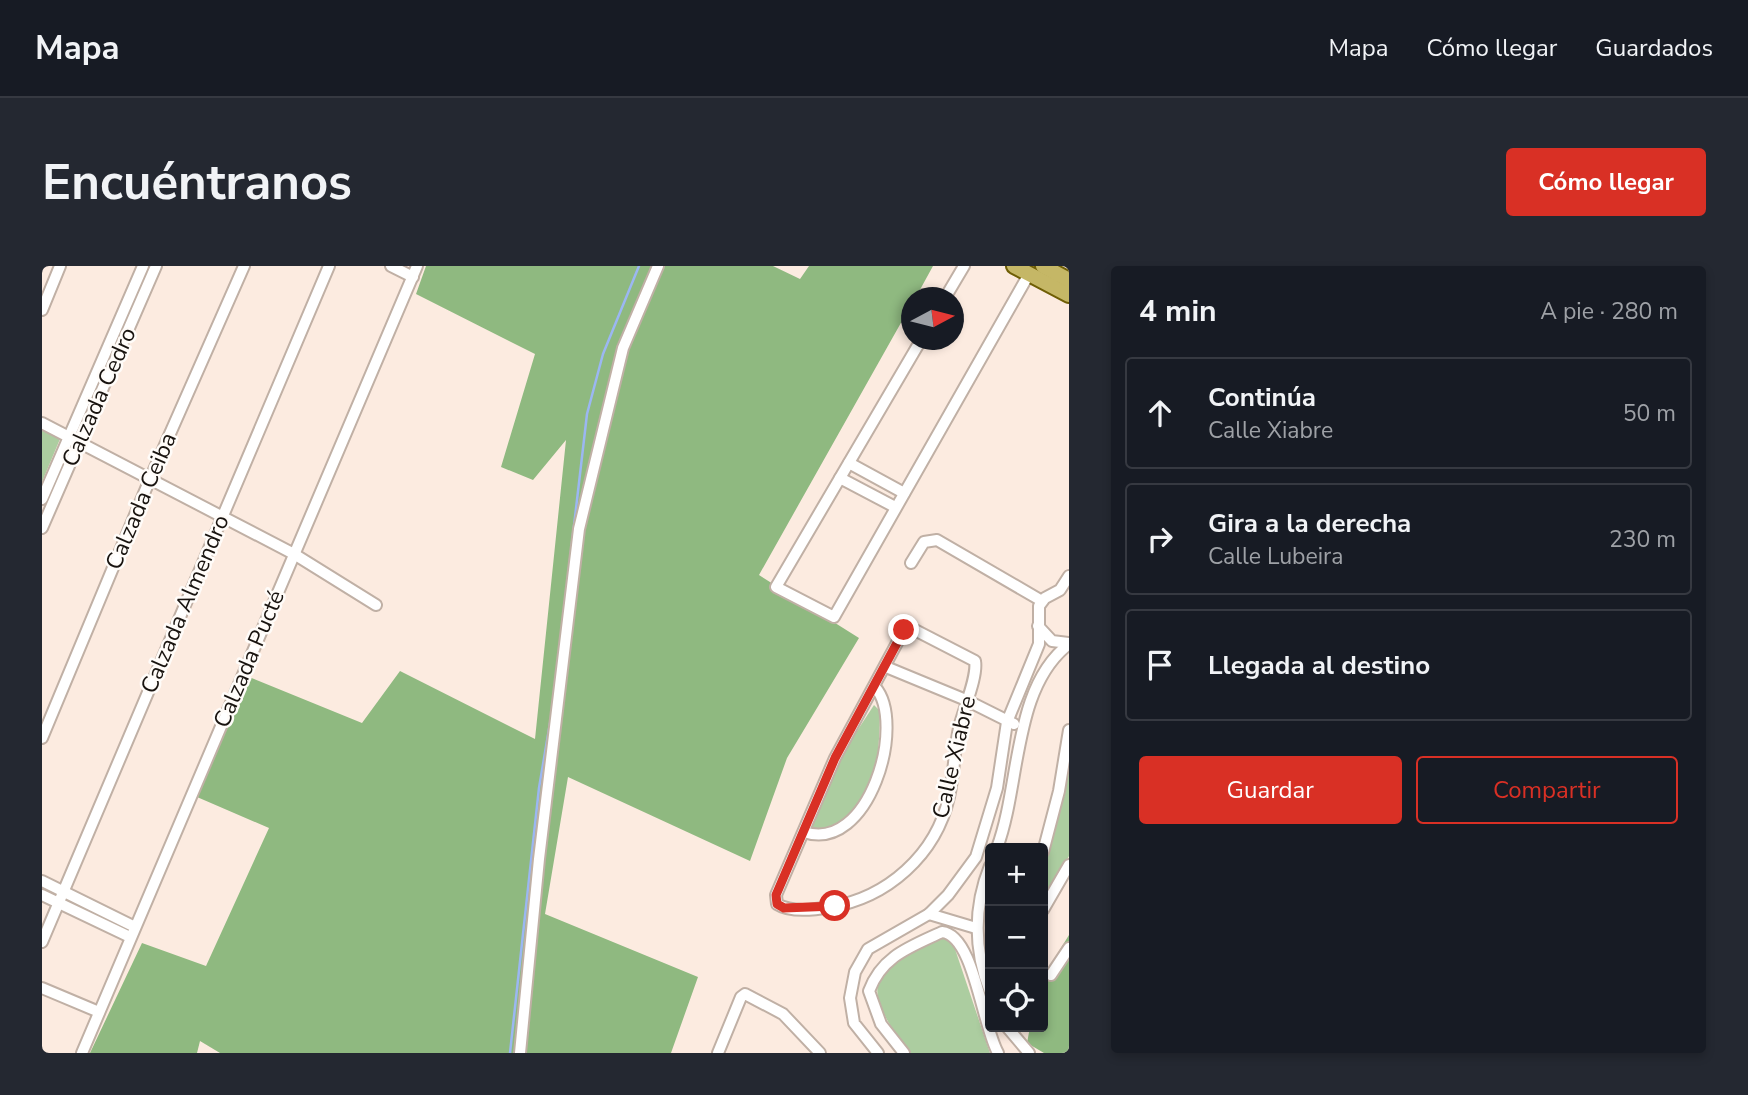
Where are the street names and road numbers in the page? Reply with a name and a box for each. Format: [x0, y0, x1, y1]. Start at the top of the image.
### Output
street label: Calzada Cedro [54, 322, 144, 472]
street label: Calzada Ceiba [98, 428, 184, 574]
street label: Calzada Almendro [133, 510, 237, 698]
street label: Calzada Pucté [206, 586, 292, 732]
street label: Calle Xiabre [925, 693, 983, 821]

